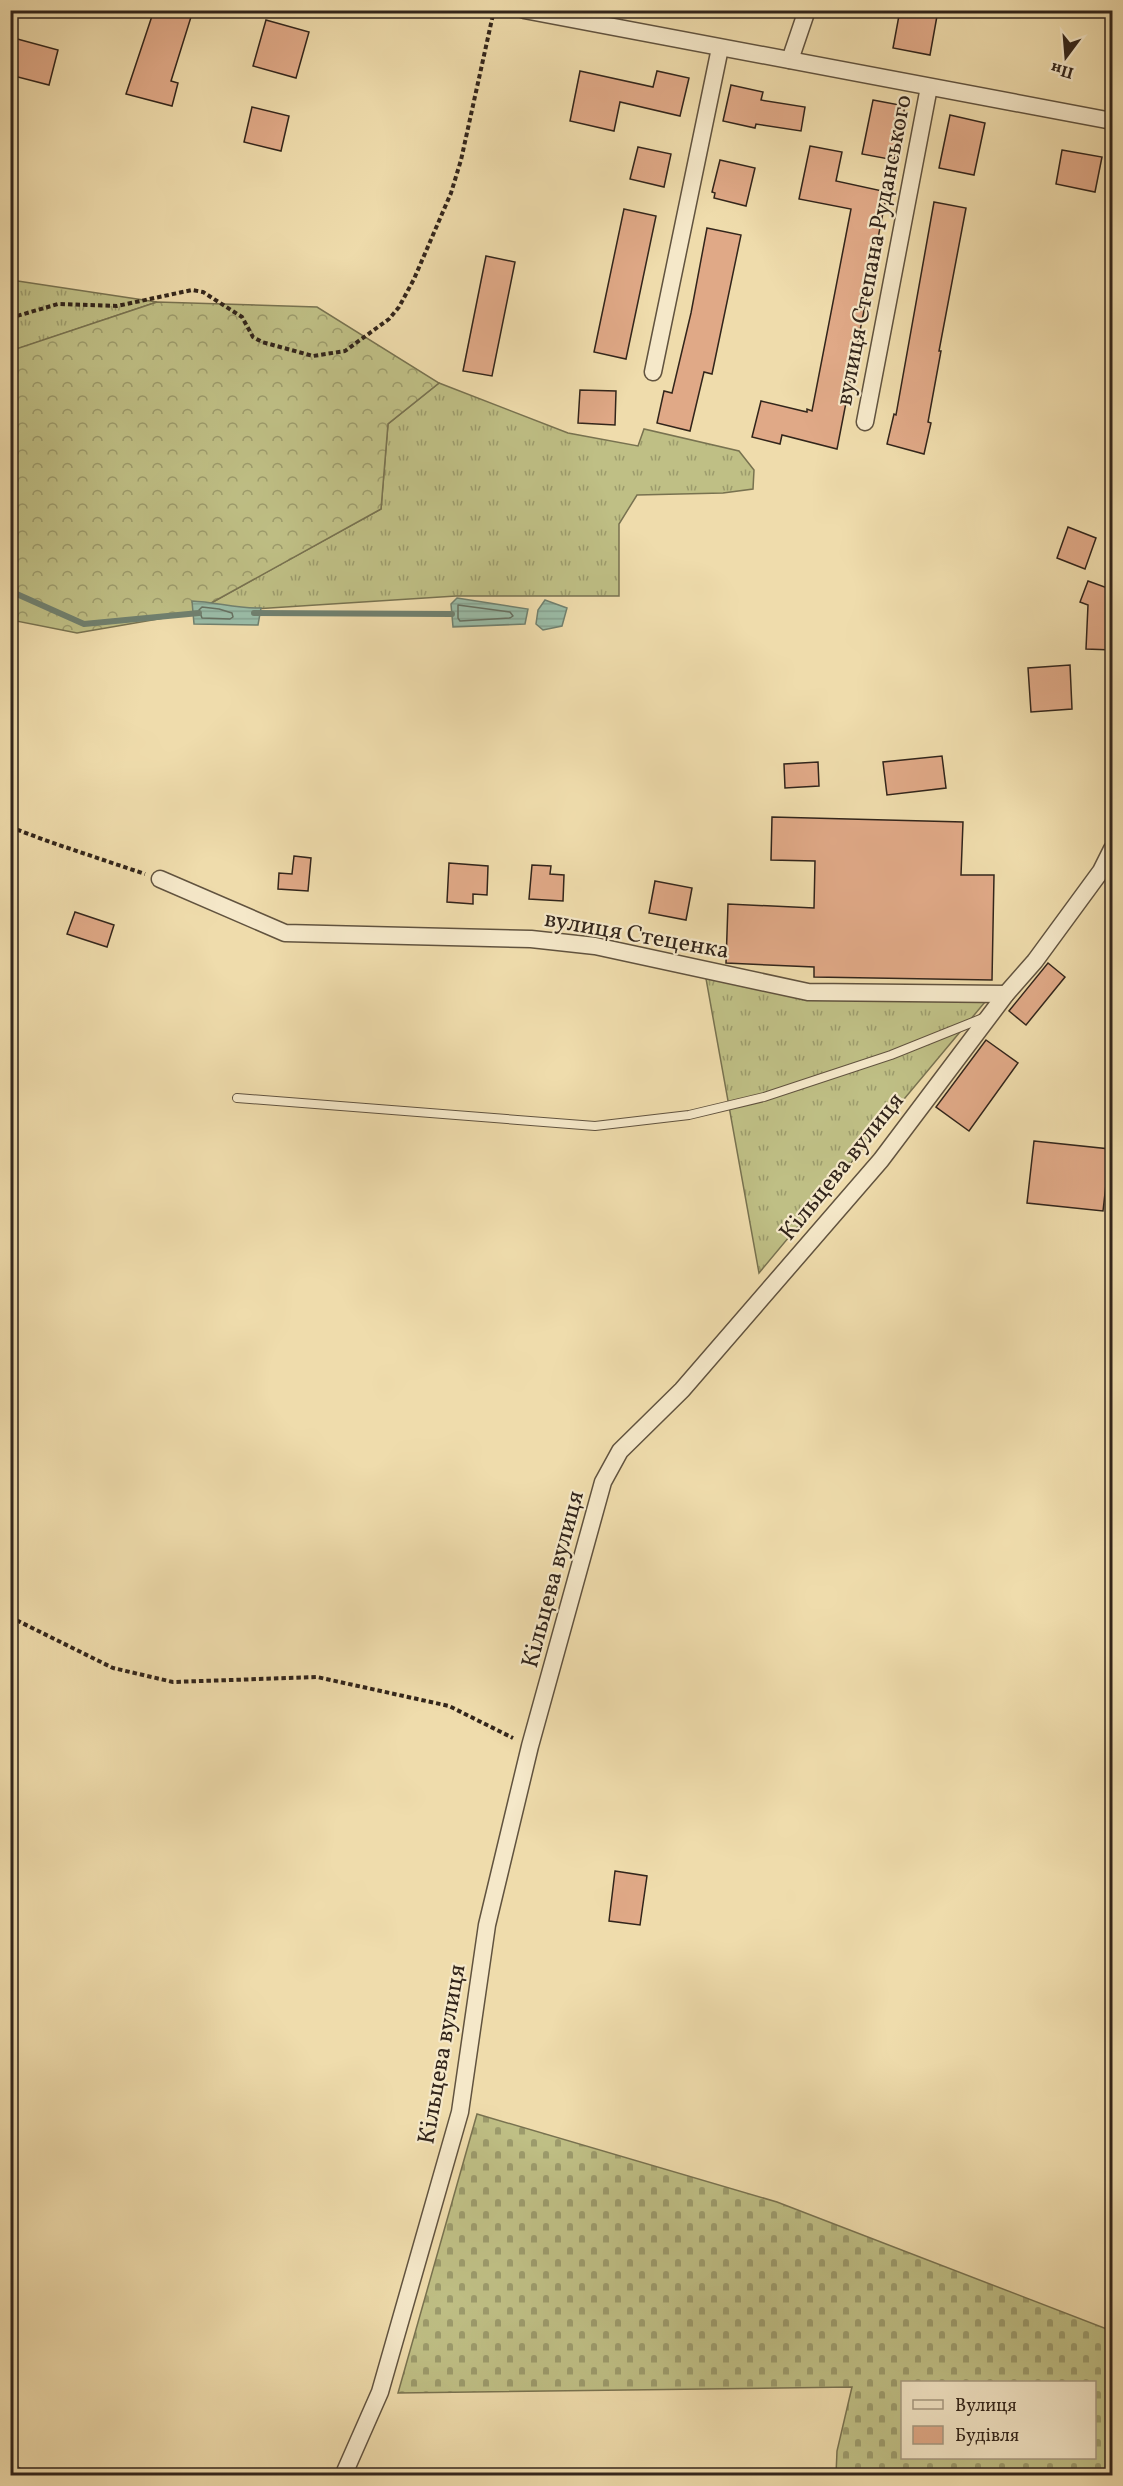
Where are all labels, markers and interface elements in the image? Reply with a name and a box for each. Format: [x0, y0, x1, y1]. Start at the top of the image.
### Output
north arrow [1036, 27, 1096, 87]
text: Пн [1048, 56, 1076, 83]
street label: вулиця Степана Руданського [828, 92, 922, 409]
street label: вулиця Стеценка [542, 903, 732, 969]
street label: Кільцева вулиця [772, 1086, 913, 1249]
street label: Кільцева вулиця [514, 1487, 594, 1672]
street label: Кільцева вулиця [410, 1962, 476, 2147]
legend [901, 2381, 1096, 2459]
text: Вулиця [955, 2394, 1017, 2419]
text: Будівля [955, 2424, 1019, 2449]

